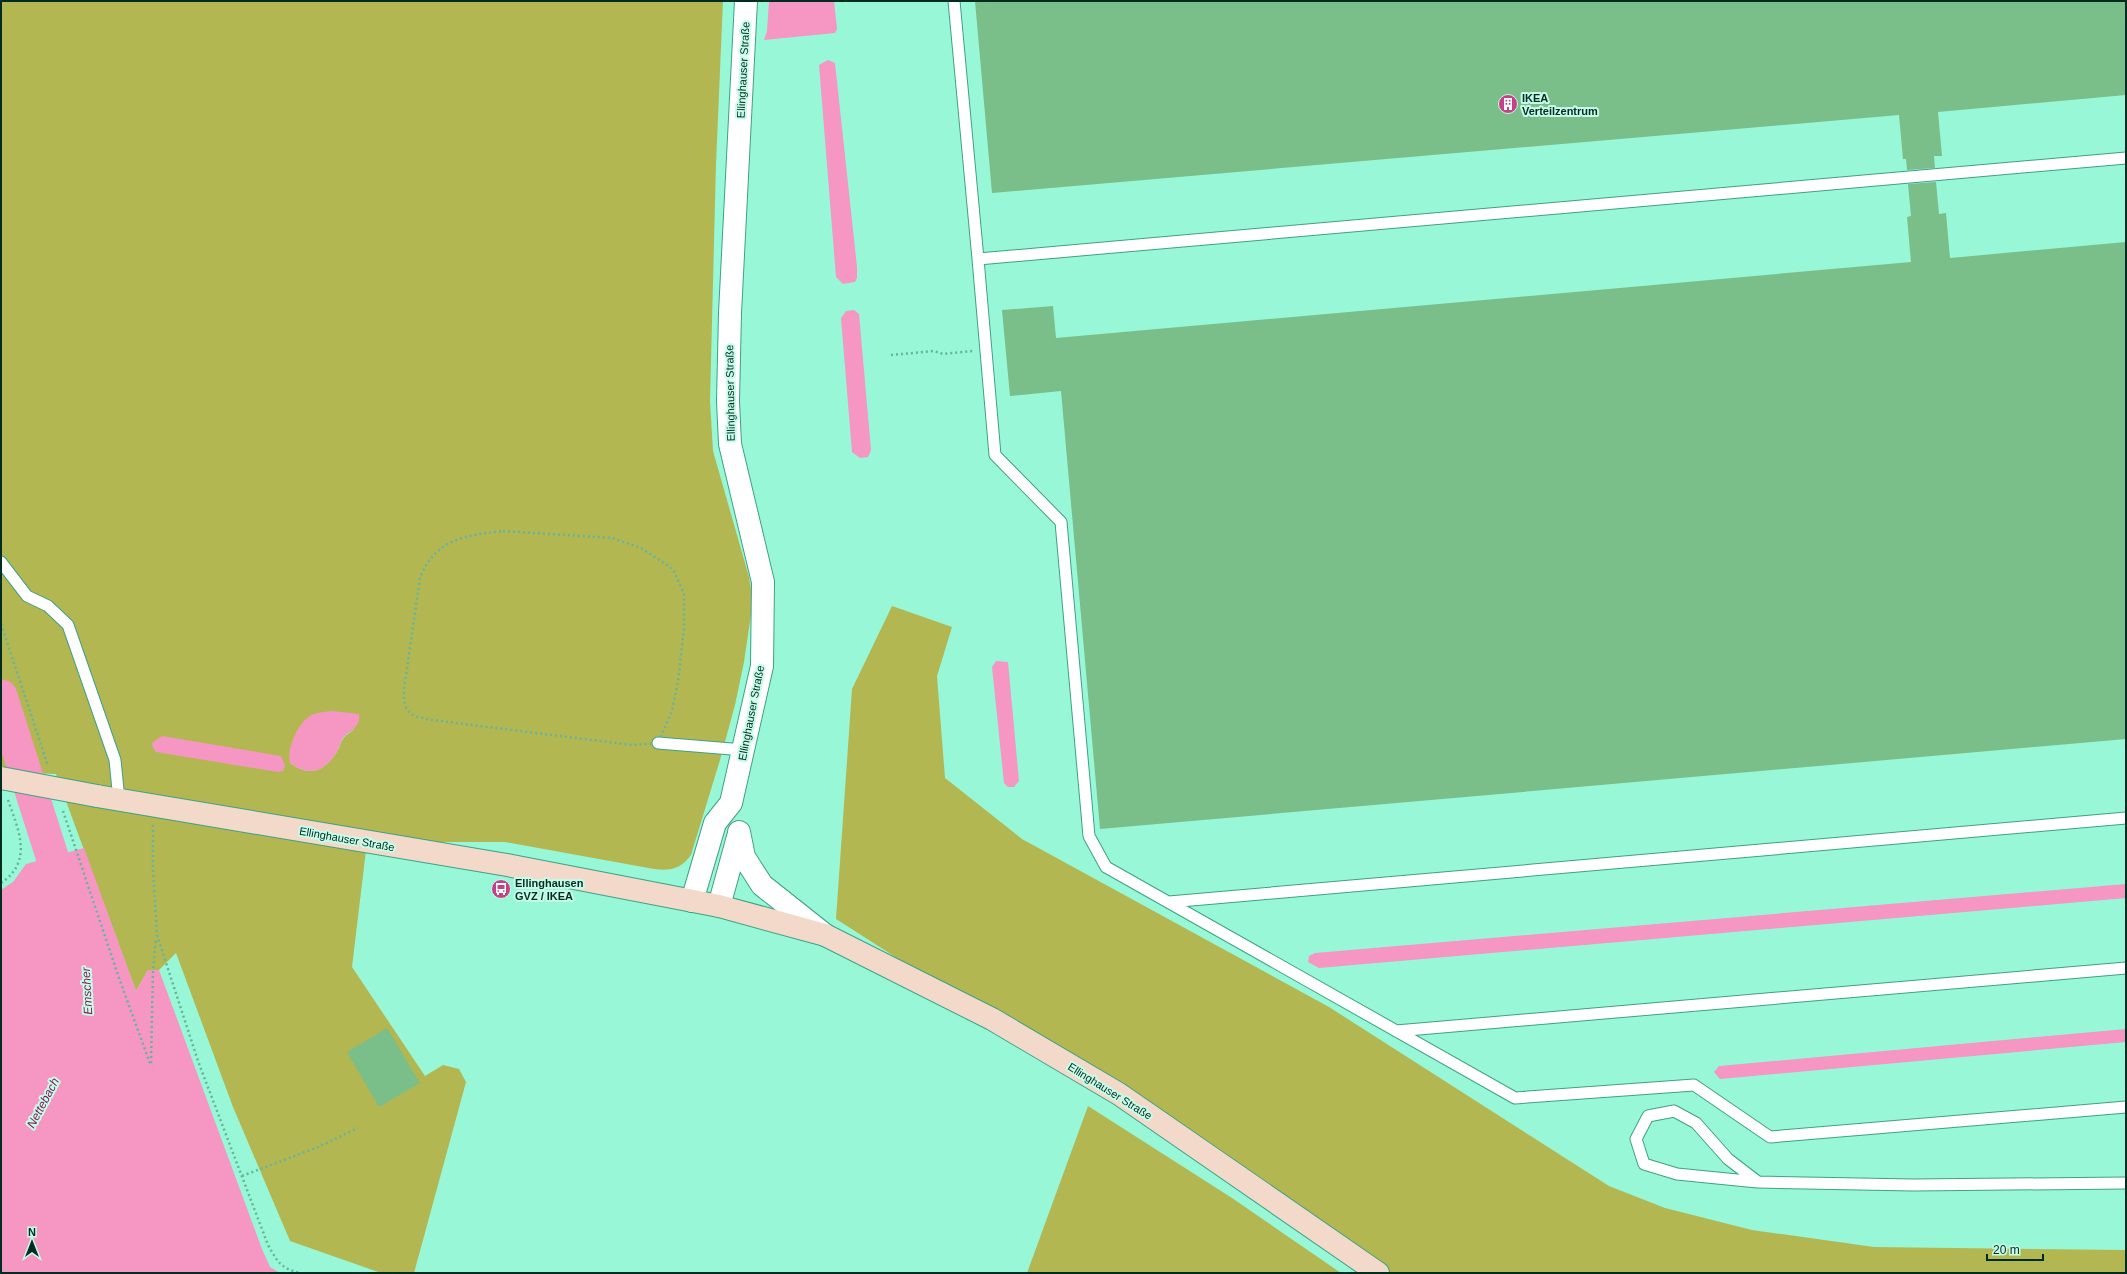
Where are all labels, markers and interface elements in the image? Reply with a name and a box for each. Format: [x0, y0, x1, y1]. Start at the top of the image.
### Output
street label: Ellinghauser Straße [734, 21, 752, 119]
place label: IKEA Verteilzentrum [1522, 92, 1598, 117]
building icon: IKEA Verteilzentrum [1497, 93, 1519, 115]
street label: Ellinghauser Straße [723, 345, 737, 441]
street label: Ellinghauser Straße [736, 664, 766, 762]
street label: Ellinghauser Straße [298, 825, 396, 853]
place label: Ellinghausen GVZ / IKEA [515, 877, 584, 902]
bus stop icon: Ellinghausen GVZ / IKEA [490, 878, 512, 900]
water label: Emscher [79, 966, 95, 1015]
street label: Ellinghauser Straße [1066, 1060, 1154, 1122]
water label: Nettebach [24, 1075, 62, 1130]
north arrow [12, 1222, 52, 1262]
text: N [28, 1226, 36, 1238]
scale bar [1987, 1236, 2043, 1262]
text: 20 m [1993, 1243, 2020, 1257]

